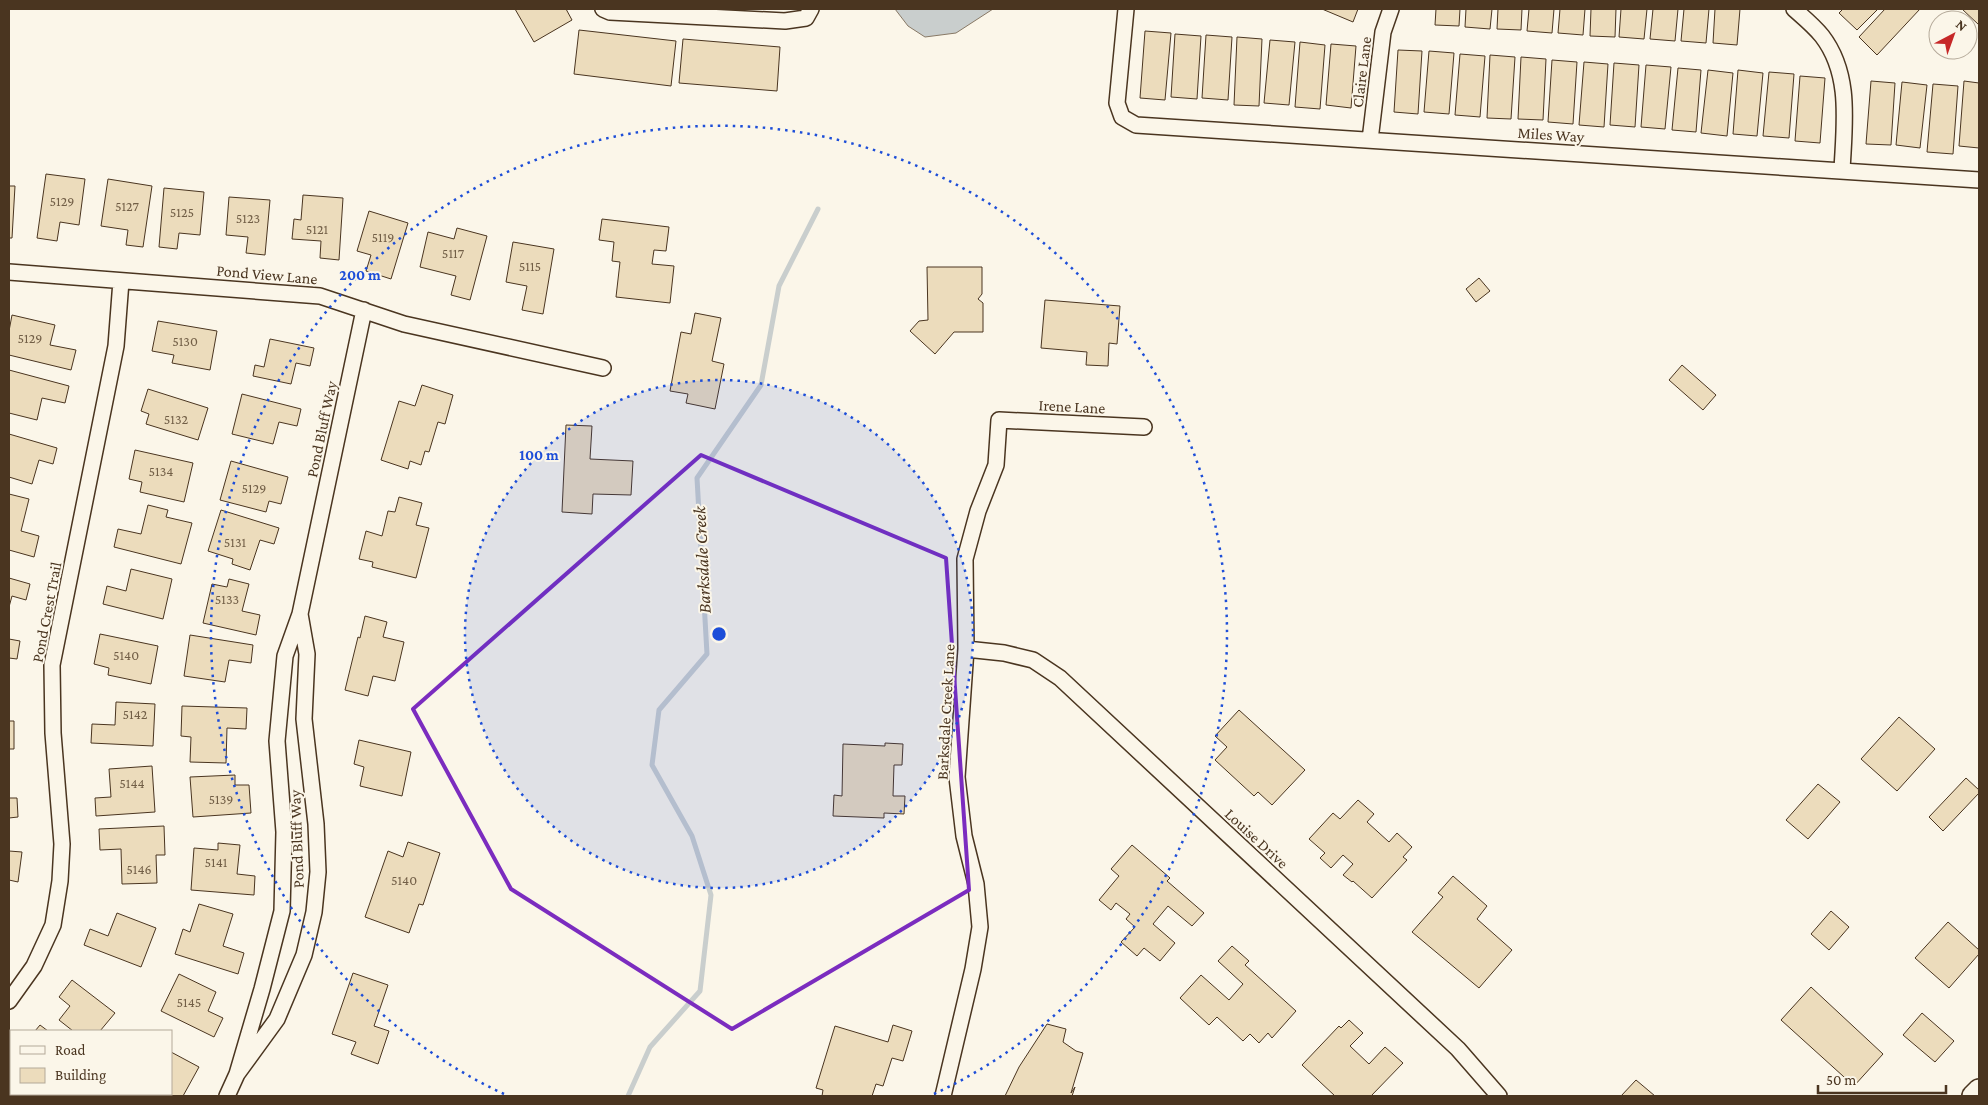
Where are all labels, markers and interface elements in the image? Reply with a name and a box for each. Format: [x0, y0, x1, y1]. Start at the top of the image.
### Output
north arrow [1928, 10, 1978, 60]
text: N [1953, 16, 1971, 35]
street label: Claire Lane [1349, 35, 1374, 109]
street label: Miles Way [1517, 124, 1585, 146]
house number: 5129 [50, 193, 74, 209]
house number: 5127 [115, 198, 140, 214]
house number: 5125 [170, 204, 194, 220]
house number: 5123 [236, 210, 260, 226]
house number: 5121 [306, 221, 329, 237]
house number: 5119 [372, 229, 394, 245]
house number: 5117 [442, 245, 465, 261]
house number: 5115 [519, 258, 541, 274]
street label: Pond View Lane [216, 262, 318, 287]
text: 200 m [339, 267, 381, 283]
house number: 5129 [18, 330, 42, 346]
house number: 5130 [172, 333, 198, 349]
street label: Pond Bluff Way [303, 379, 341, 479]
street label: Irene Lane [1038, 396, 1106, 417]
house number: 5132 [164, 411, 189, 427]
text: 100 m [519, 447, 559, 463]
house number: 5134 [149, 463, 173, 479]
house number: 5129 [242, 480, 266, 496]
water label: Barksdale Creek [689, 505, 715, 614]
house number: 5131 [224, 534, 247, 550]
street label: Pond Crest Trail [28, 560, 65, 664]
house number: 5133 [215, 591, 239, 607]
centre of rings [710, 625, 728, 643]
street label: Barksdale Creek Lane [933, 644, 958, 780]
house number: 5140 [113, 647, 139, 663]
house number: 5142 [123, 706, 148, 722]
house number: 5144 [119, 775, 145, 791]
street label: Pond Bluff Way [286, 789, 308, 888]
house number: 5139 [209, 791, 233, 807]
street label: Louise Drive [1222, 805, 1292, 872]
house number: 5141 [205, 854, 228, 870]
house number: 5146 [126, 861, 152, 877]
house number: 5140 [391, 872, 417, 888]
house number: 5145 [177, 994, 201, 1010]
legend [10, 1030, 172, 1095]
text: Road [55, 1042, 86, 1058]
scale bar [1818, 1062, 1946, 1094]
text: Building [55, 1067, 106, 1084]
text: 50 m [1826, 1072, 1856, 1088]

